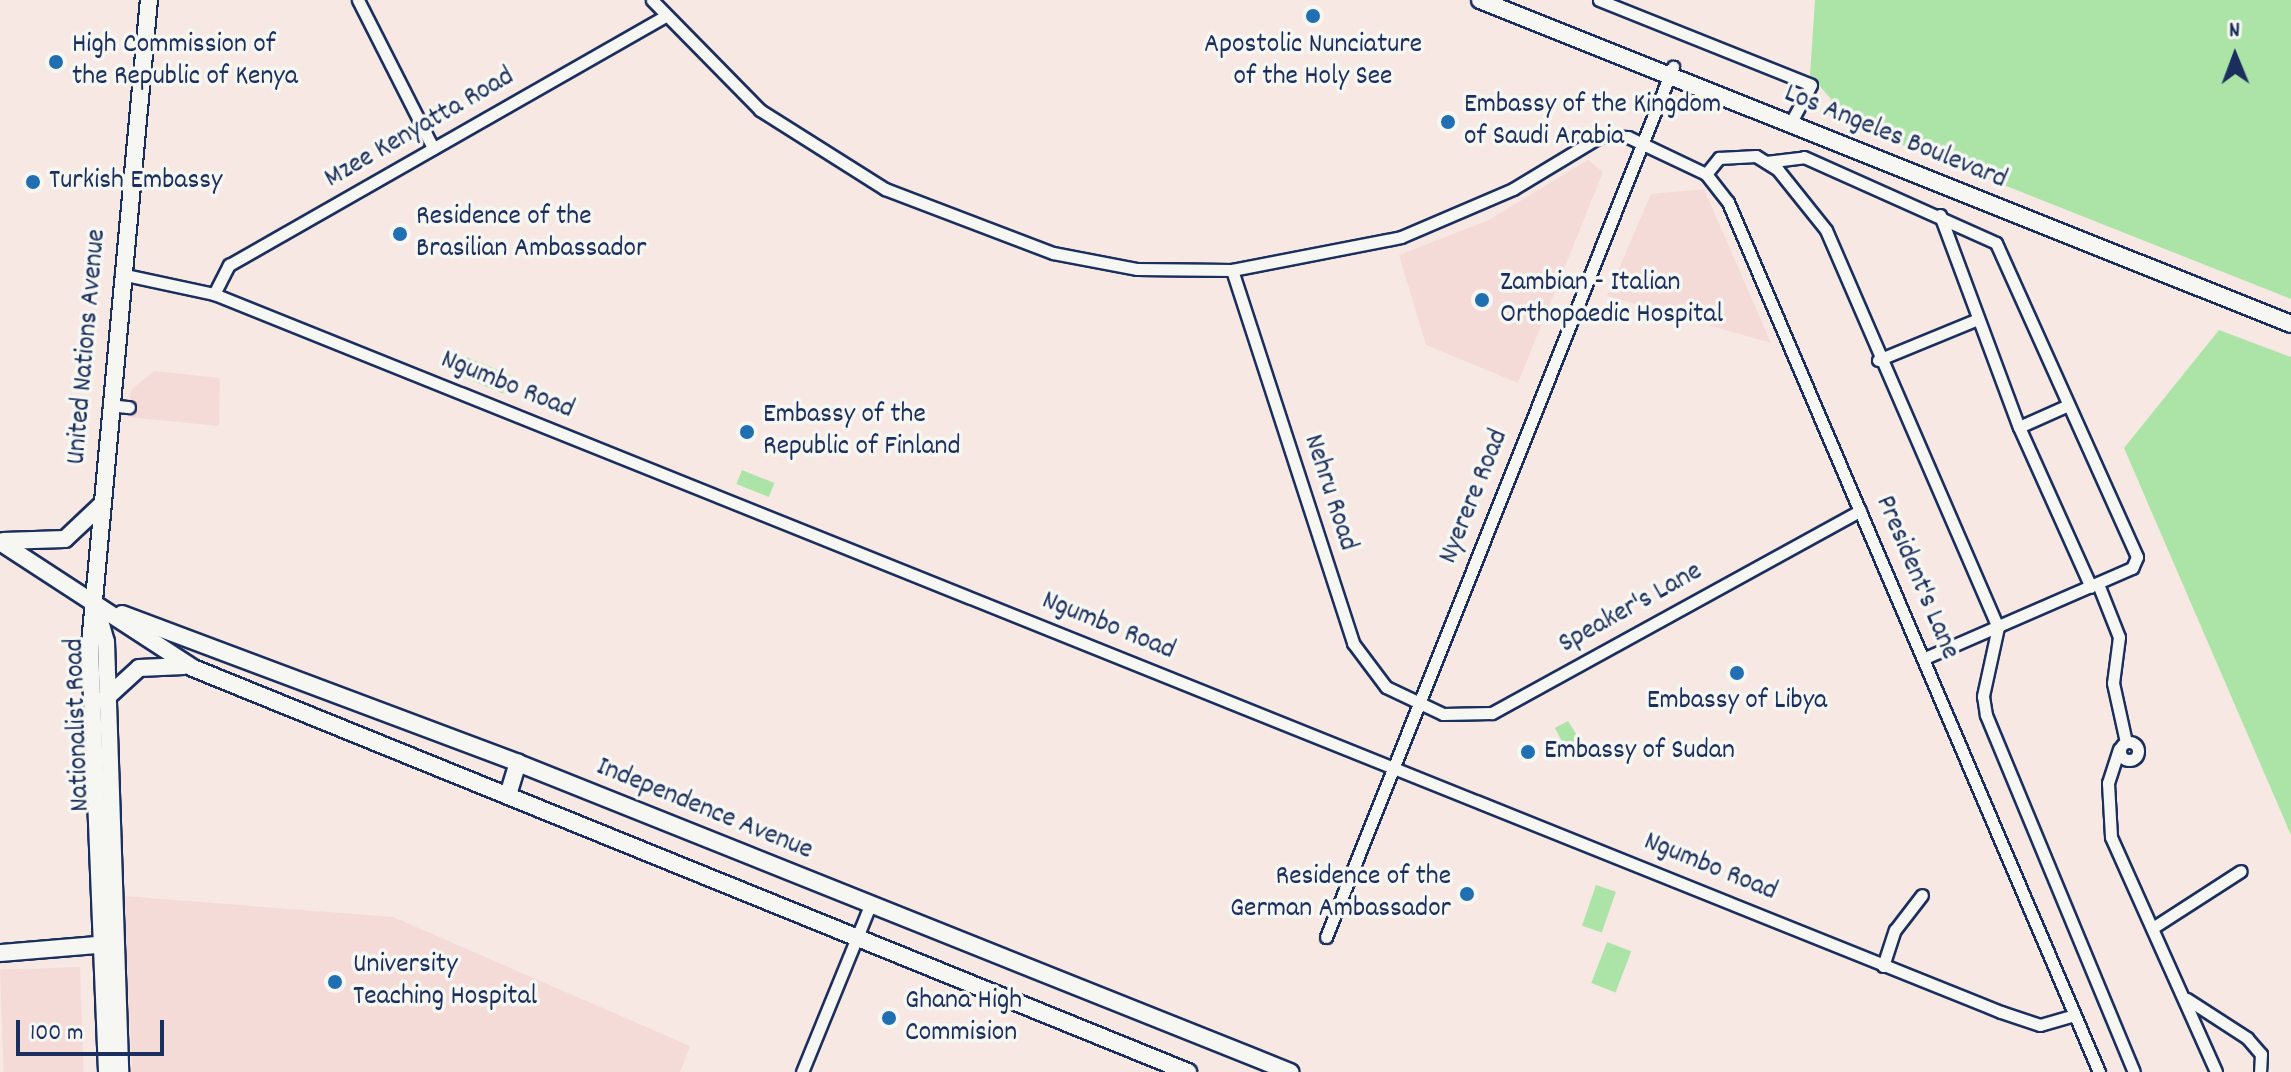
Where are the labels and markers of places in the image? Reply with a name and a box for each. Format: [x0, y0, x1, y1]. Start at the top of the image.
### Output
marker: Apostolic Nunciature of the Holy See [1304, 7, 1322, 25]
place label: High Commission of the Republic of Kenya [72, 29, 298, 95]
place label: Apostolic Nunciature of the Holy See [1204, 29, 1422, 95]
marker: High Commission of the Republic of Kenya [47, 53, 65, 71]
place label: Embassy of the Kingdom of Saudi Arabia [1464, 89, 1721, 155]
marker: Embassy of the Kingdom of Saudi Arabia [1439, 113, 1457, 131]
place label: Turkish Embassy [49, 165, 222, 199]
marker: Turkish Embassy [24, 173, 42, 191]
place label: Residence of the Brasilian Ambassador [416, 201, 646, 267]
marker: Residence of the Brasilian Ambassador [391, 225, 409, 243]
place label: Zambian - Italian Orthopaedic Hospital [1500, 267, 1723, 333]
marker: Zambian - Italian Orthopaedic Hospital [1471, 289, 1493, 311]
place label: Embassy of the Republic of Finland [763, 399, 961, 465]
marker: Embassy of the Republic of Finland [738, 423, 756, 441]
marker: Embassy of Libya [1728, 664, 1746, 682]
place label: Embassy of Libya [1647, 685, 1827, 719]
place label: Embassy of Sudan [1544, 735, 1735, 769]
marker: Embassy of Sudan [1519, 743, 1537, 761]
place label: Residence of the German Ambassador [1230, 861, 1451, 927]
marker: Residence of the German Ambassador [1458, 885, 1476, 903]
place label: University Teaching Hospital [353, 949, 537, 1015]
marker: University Teaching Hospital [324, 971, 346, 993]
place label: Ghana High Commision [905, 985, 1022, 1051]
marker: Ghana High Commision [880, 1009, 898, 1027]

